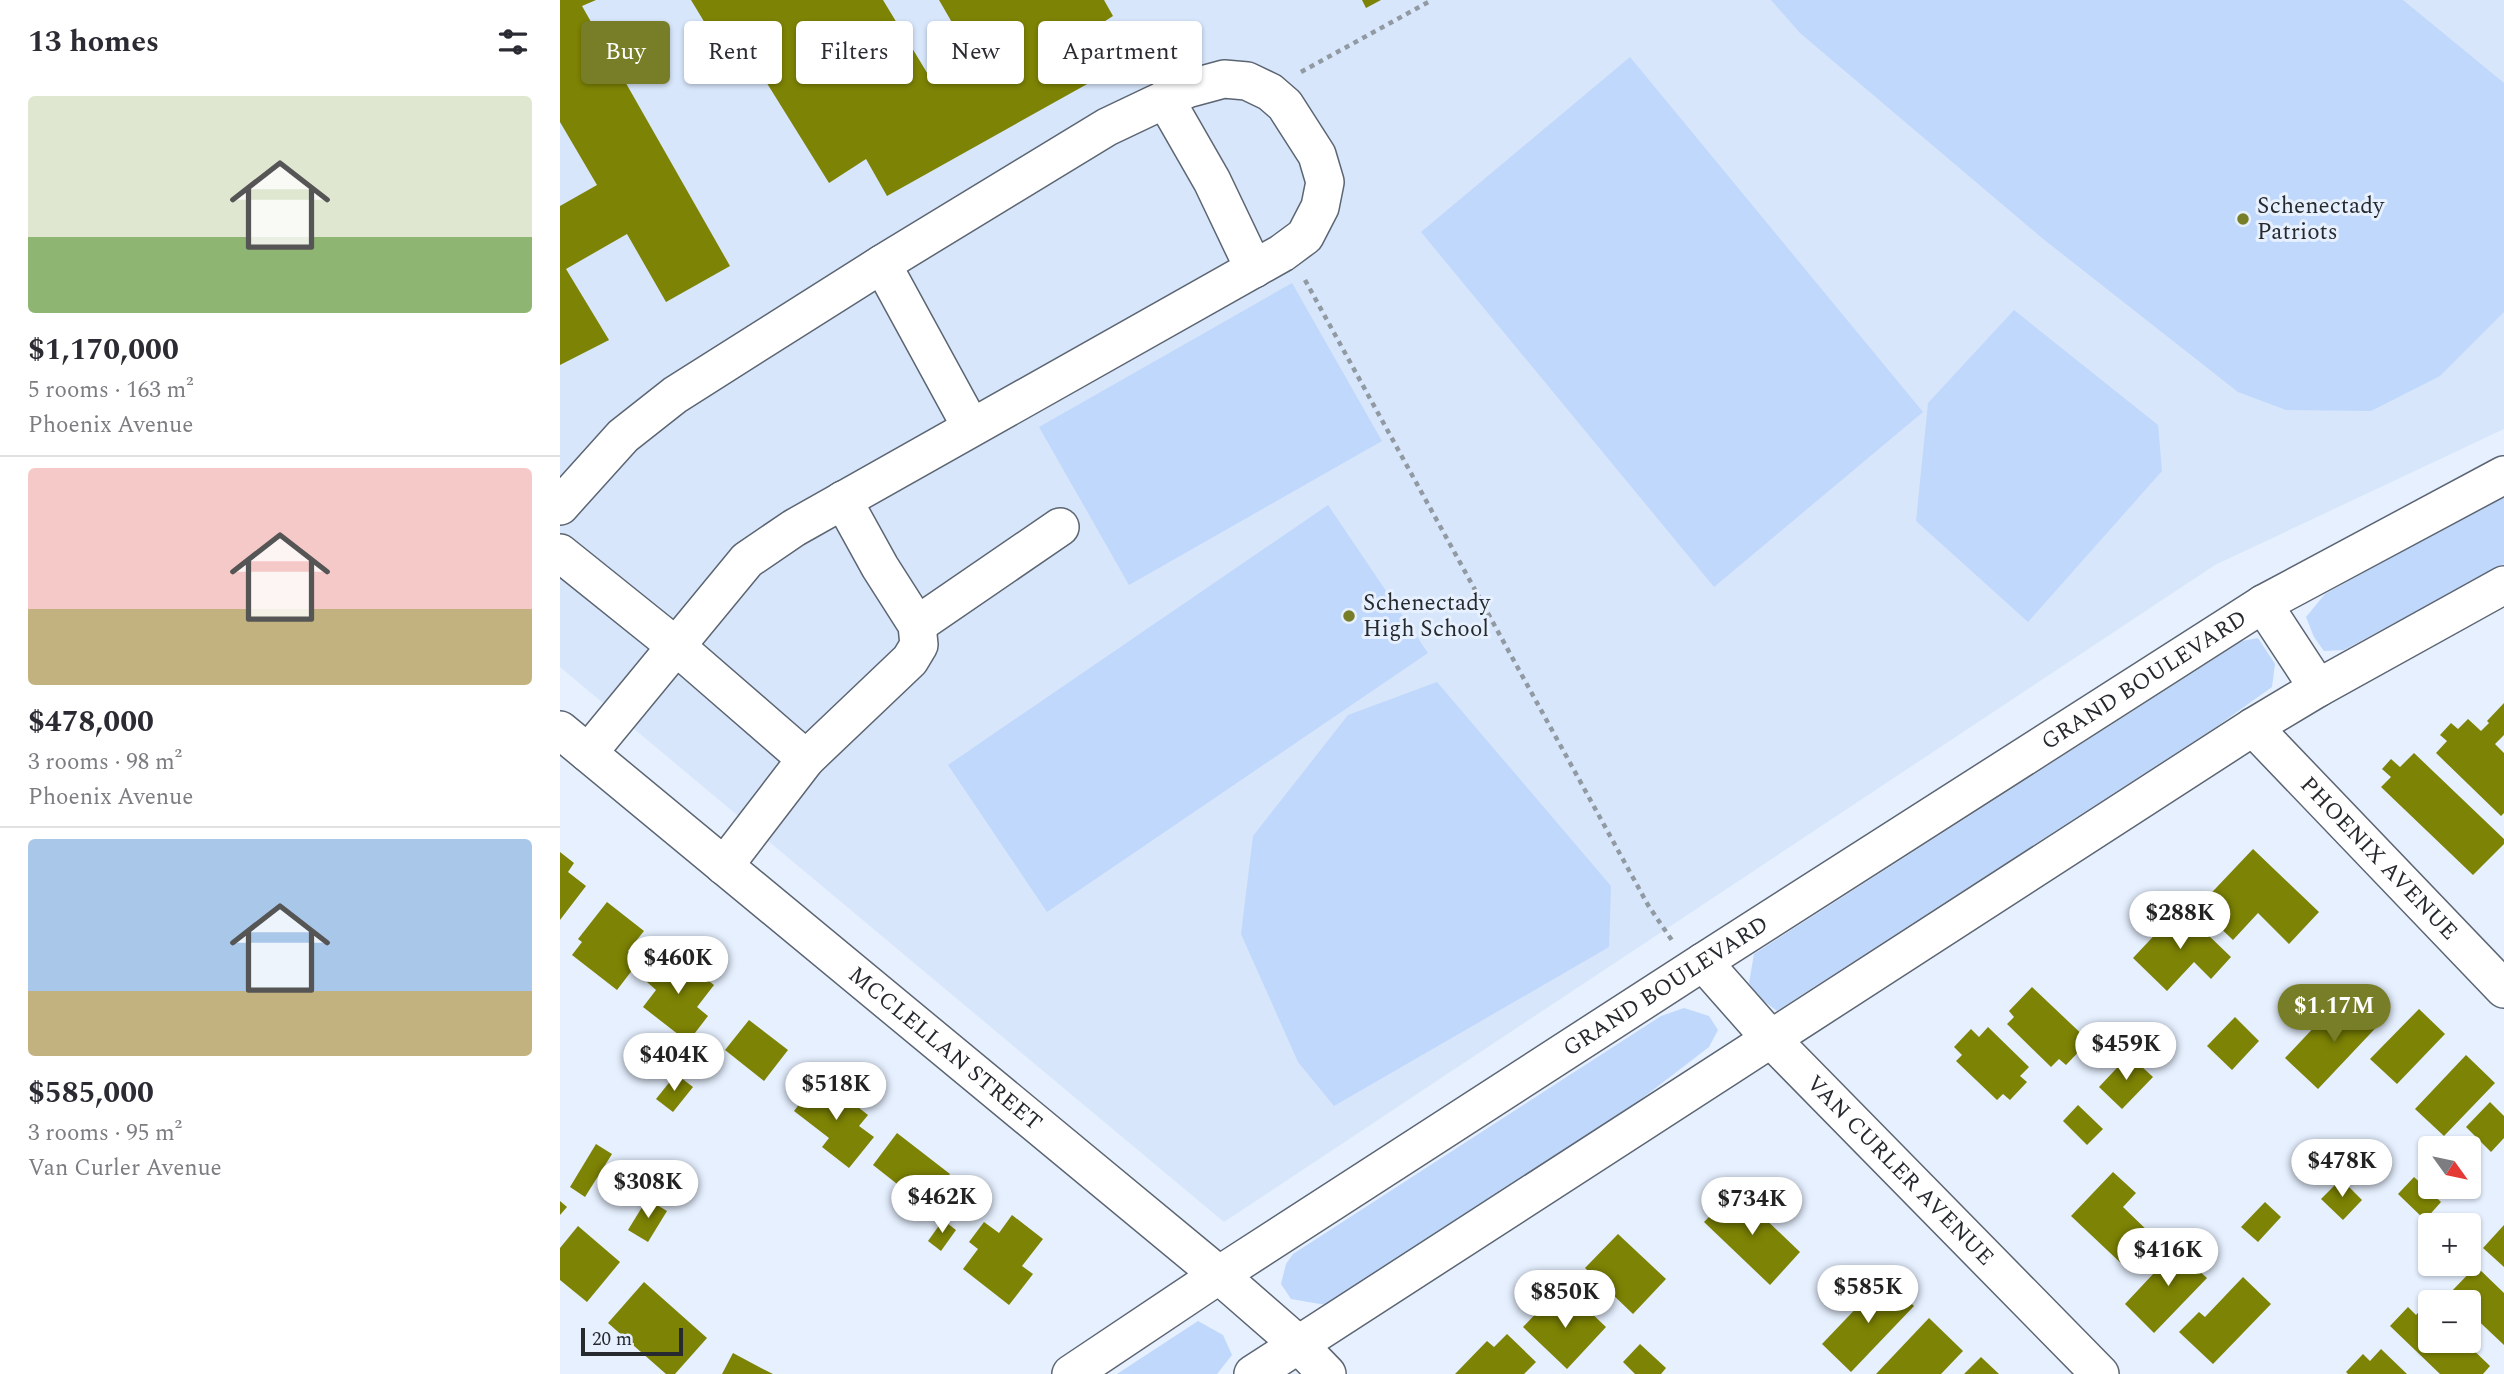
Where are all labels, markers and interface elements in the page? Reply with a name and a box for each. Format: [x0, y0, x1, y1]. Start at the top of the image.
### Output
text: 13 homes [28, 19, 159, 65]
chip: Buy [581, 21, 670, 84]
chip: Rent [684, 21, 782, 84]
chip: Filters [796, 21, 913, 84]
chip: New [927, 21, 1024, 84]
chip: Apartment [1038, 21, 1202, 84]
icon: filters [494, 23, 532, 61]
icon: home [217, 142, 343, 268]
place label: Schenectady Patriots [2257, 189, 2385, 250]
marker: Schenectady Patriots [2235, 211, 2251, 227]
text: $1,170,000 [28, 327, 179, 373]
text: 5 rooms · 163 m² [28, 373, 194, 408]
text: Phoenix Avenue [28, 408, 193, 443]
icon: home [217, 514, 343, 640]
place label: Schenectady High School [1363, 586, 1491, 647]
street label: GRAND BOULEVARD [2034, 601, 2254, 759]
marker: Schenectady High School [1341, 608, 1357, 624]
text: $478,000 [28, 699, 154, 745]
text: 3 rooms · 98 m² [28, 745, 182, 780]
street label: PHOENIX AVENUE [2292, 768, 2466, 948]
text: Phoenix Avenue [28, 780, 193, 815]
icon: home [217, 885, 343, 1011]
pin: $288K [2131, 892, 2229, 951]
text: $288K [2145, 896, 2215, 931]
street label: GRAND BOULEVARD [1556, 907, 1775, 1066]
pin: $460K [629, 936, 727, 996]
text: $460K [643, 941, 713, 976]
street label: MCCLELLAN STREET [841, 958, 1050, 1140]
pin: $1.17M [2277, 984, 2391, 1044]
text: $1.17M [2294, 989, 2374, 1024]
pin: $459K [2077, 1023, 2175, 1082]
text: $459K [2091, 1027, 2161, 1062]
pin: $404K [625, 1034, 723, 1093]
text: $404K [639, 1038, 709, 1073]
pin: $518K [787, 1062, 885, 1122]
text: $518K [801, 1067, 871, 1102]
street label: VAN CURLER AVENUE [1798, 1067, 2002, 1274]
text: $585,000 [28, 1070, 154, 1116]
text: 3 rooms · 95 m² [28, 1116, 182, 1151]
north arrow [2418, 1136, 2482, 1199]
map controls [2418, 1136, 2481, 1353]
pin: $478K [2293, 1140, 2391, 1199]
text: $478K [2307, 1144, 2377, 1179]
text: Van Curler Avenue [28, 1151, 222, 1186]
pin: $308K [599, 1160, 697, 1220]
text: $308K [613, 1165, 683, 1200]
pin: $462K [893, 1176, 991, 1235]
pin: $734K [1703, 1178, 1801, 1237]
text: $462K [907, 1180, 977, 1215]
text: $734K [1717, 1182, 1787, 1217]
button: + [2418, 1213, 2481, 1276]
pin: $416K [2119, 1228, 2217, 1288]
text: $416K [2133, 1233, 2203, 1268]
pin: $585K [1819, 1266, 1917, 1325]
pin: $850K [1516, 1270, 1614, 1330]
text: $585K [1833, 1270, 1903, 1305]
text: $850K [1530, 1275, 1600, 1310]
button: − [2418, 1290, 2481, 1353]
scale bar [581, 1325, 682, 1357]
text: 20 m [592, 1325, 632, 1354]

